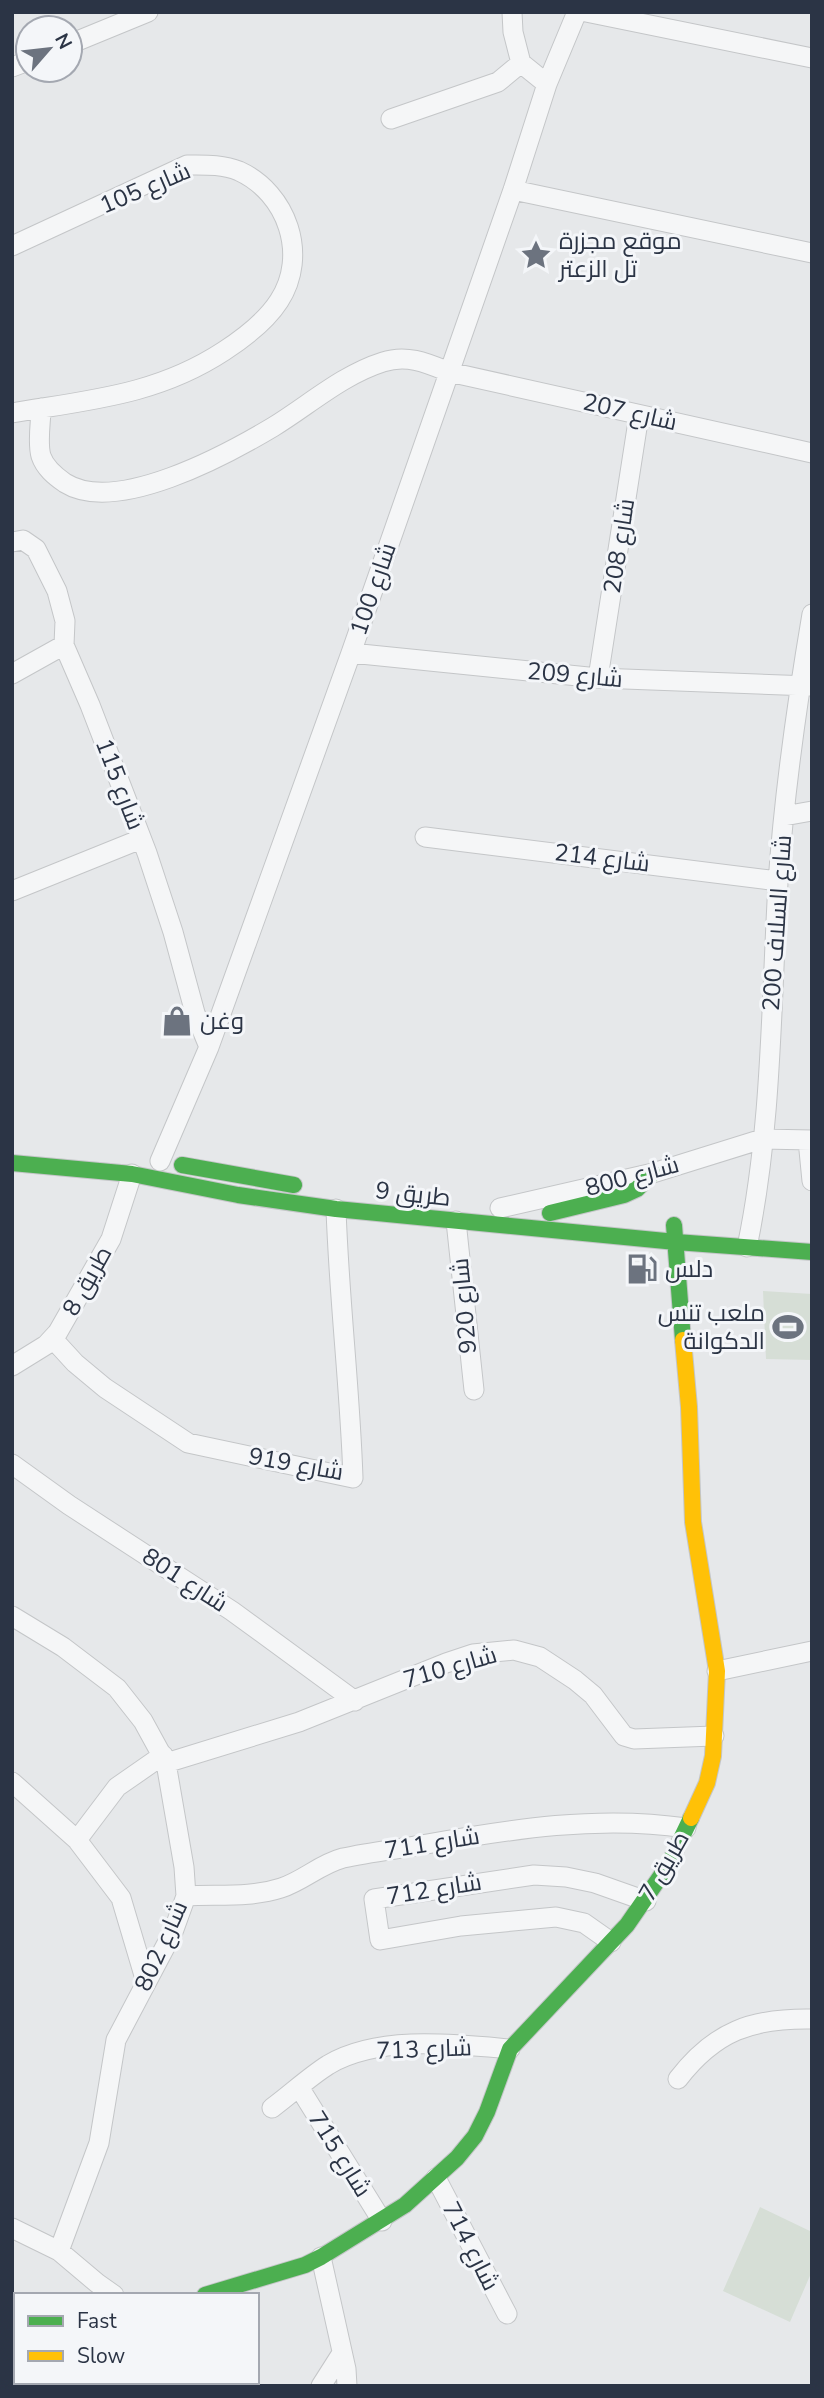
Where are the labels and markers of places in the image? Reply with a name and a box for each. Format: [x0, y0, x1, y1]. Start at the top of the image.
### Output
place label: موقع مجزرة تل الزعتر [557, 225, 682, 285]
place icon: موقع مجزرة تل الزعتر [519, 238, 553, 272]
shop icon: وغن [160, 1004, 194, 1038]
place label: وغن [200, 1005, 244, 1037]
fuel station icon: دلس [625, 1252, 659, 1286]
place label: دلس [665, 1253, 713, 1285]
place label: ملعب تنس الدكوانة [658, 1297, 765, 1357]
sports icon: ملعب تنس الدكوانة [771, 1310, 805, 1344]

